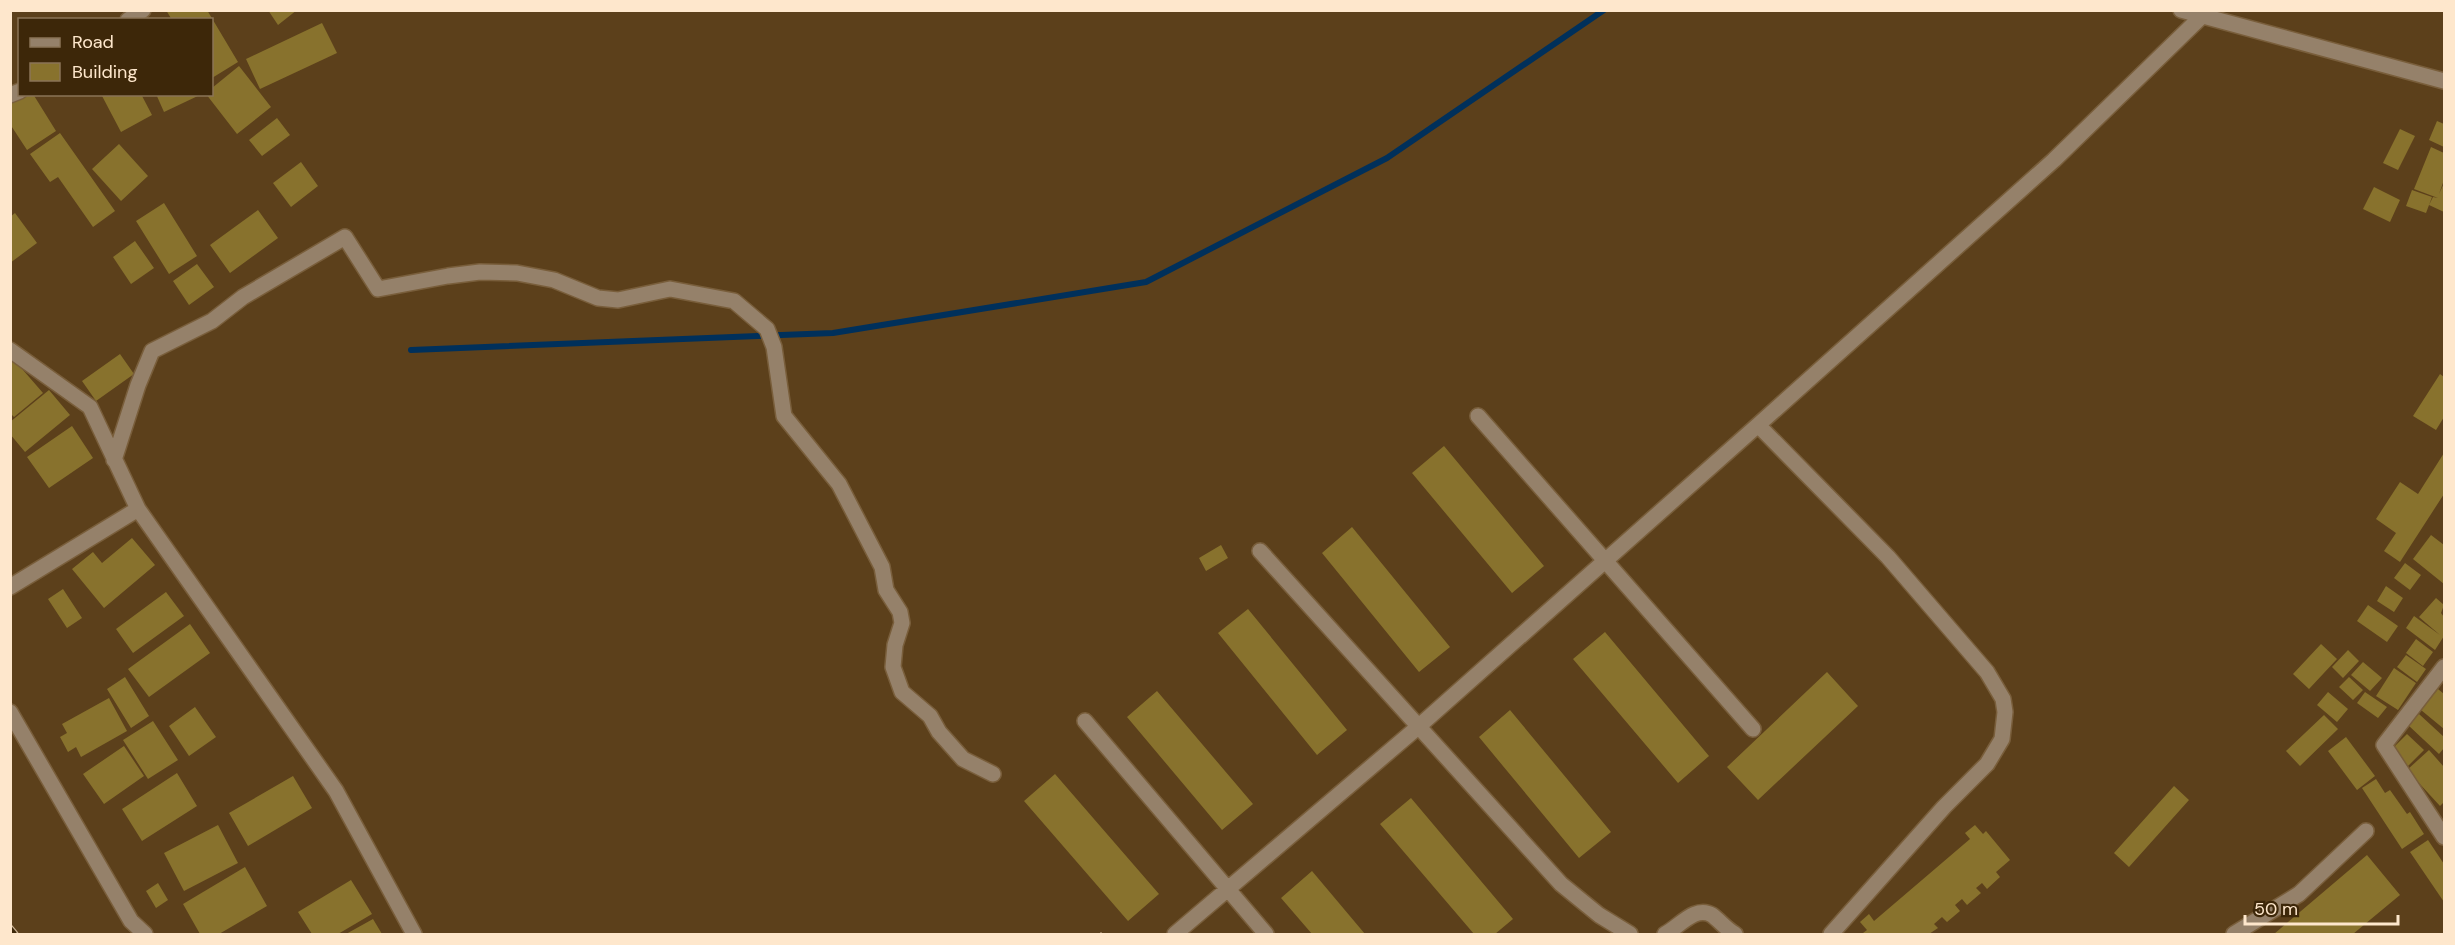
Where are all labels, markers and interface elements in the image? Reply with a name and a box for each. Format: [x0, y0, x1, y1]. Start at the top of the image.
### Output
legend [18, 18, 213, 96]
text: Road [72, 30, 114, 54]
text: Building [72, 60, 137, 84]
scale bar [2245, 888, 2398, 926]
text: 50 m [2254, 897, 2298, 921]

